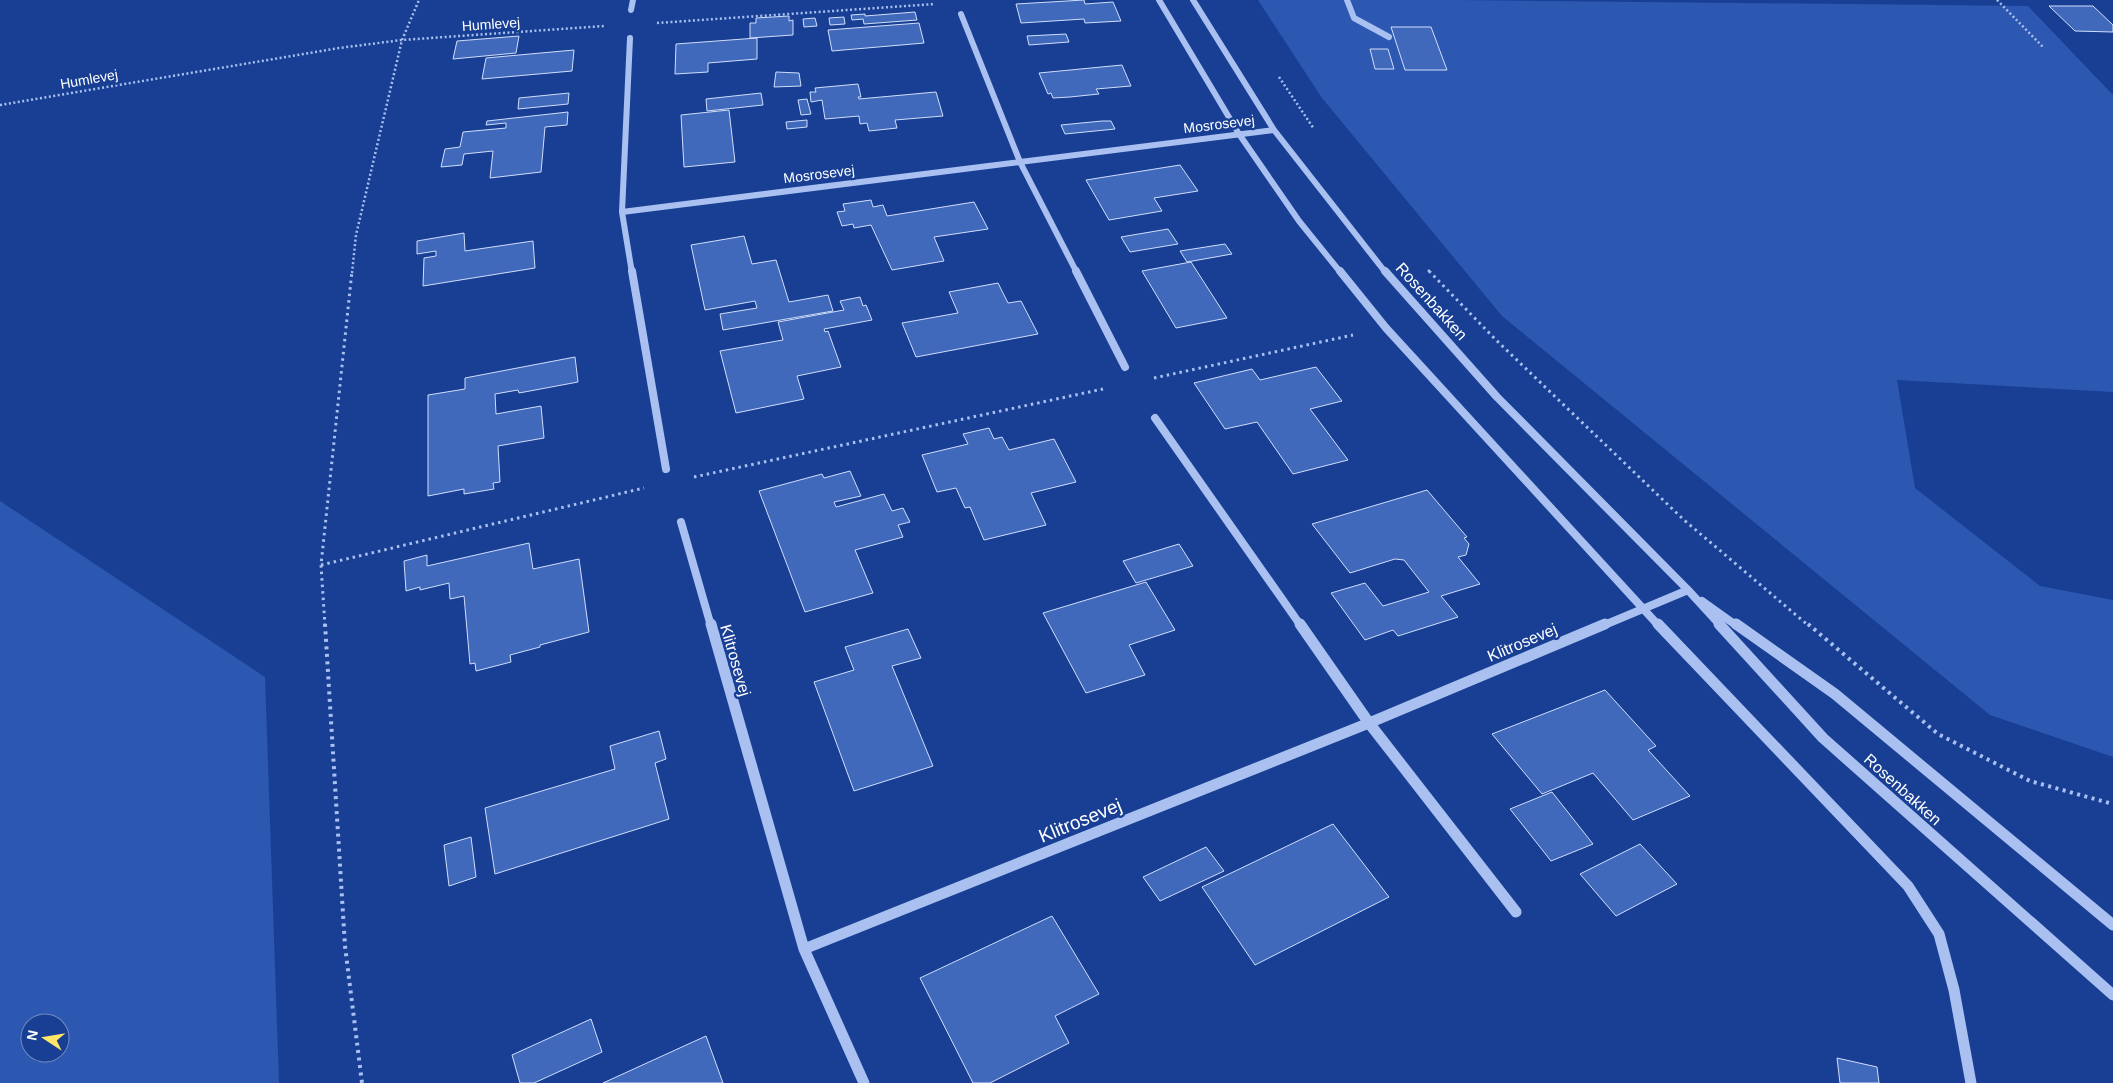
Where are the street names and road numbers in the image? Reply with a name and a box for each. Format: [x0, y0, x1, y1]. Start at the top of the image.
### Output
street label: Humlevej [461, 14, 521, 34]
street label: Humlevej [59, 66, 119, 92]
street label: Mosrosevej [1182, 112, 1256, 136]
street label: Mosrosevej [782, 162, 856, 186]
street label: Rosenbakken [1393, 259, 1471, 343]
street label: Klitrosevej [1485, 620, 1559, 665]
street label: Klitrosevej [717, 622, 754, 698]
street label: Rosenbakken [1861, 750, 1945, 828]
street label: Klitrosevej [1036, 794, 1125, 847]

